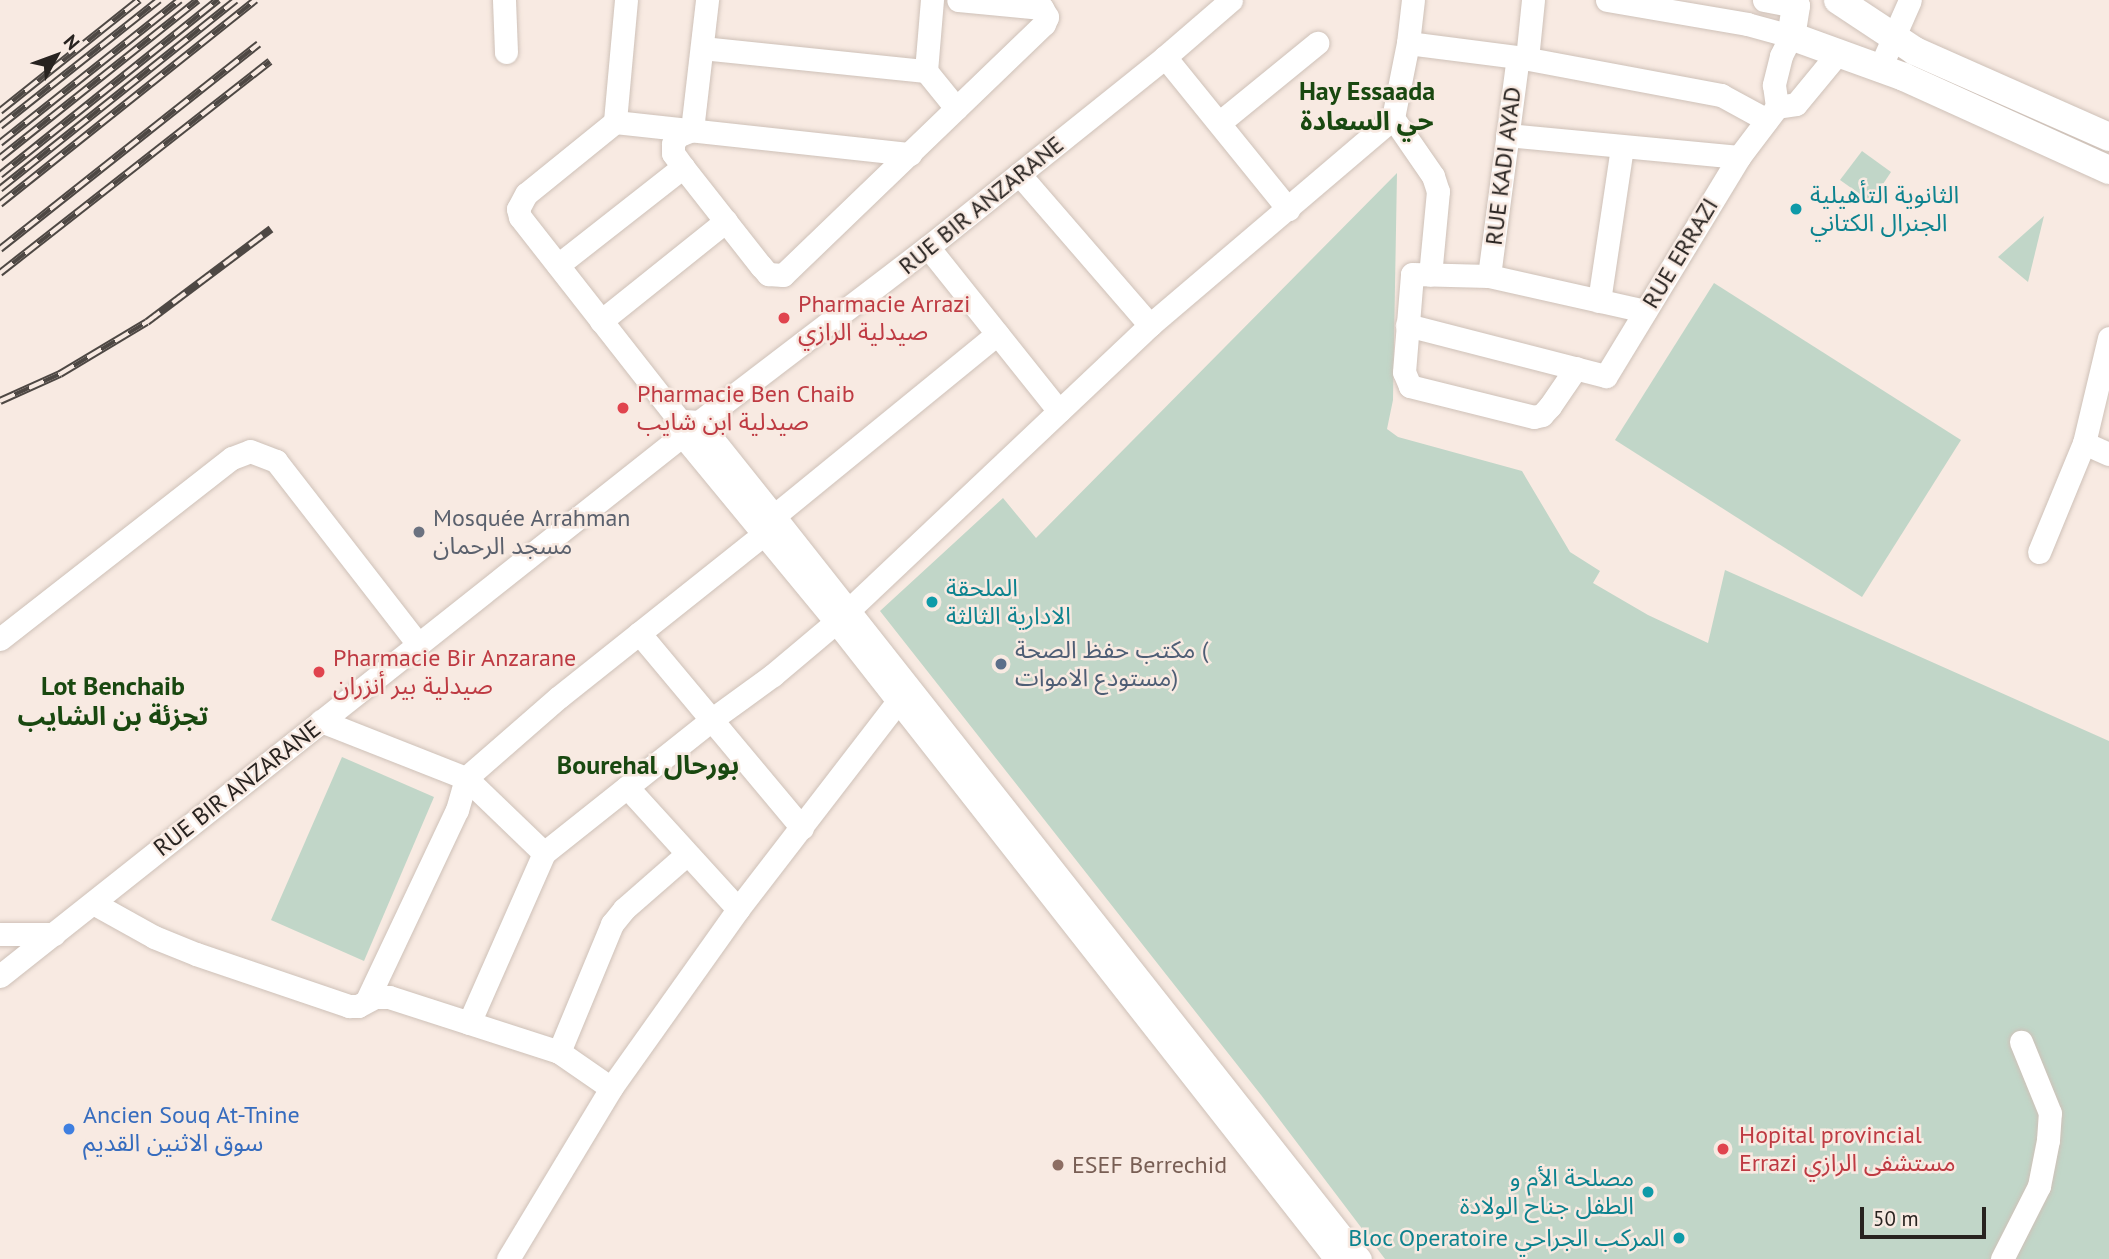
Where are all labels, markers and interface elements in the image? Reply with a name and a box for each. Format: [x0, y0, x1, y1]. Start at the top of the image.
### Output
north arrow [21, 21, 91, 91]
text: N [59, 30, 85, 55]
district label: Hay Essaada حي السعادة [1298, 75, 1436, 136]
street label: RUE KADI AYAD [1479, 85, 1527, 247]
street label: RUE BIR ANZARANE [892, 129, 1070, 281]
place label: الثانوية التأهيلية الجنرال الكتاني [1810, 181, 1959, 237]
street label: RUE ERRAZI [1636, 193, 1724, 313]
marker: الثانوية التأهيلية الجنرال الكتاني [1788, 201, 1804, 217]
place label: Pharmacie Arrazi صيدلية الرازي [798, 290, 971, 346]
marker: Pharmacie Arrazi صيدلية الرازي [776, 310, 792, 326]
place label: Pharmacie Ben Chaib صيدلية ابن شايب [637, 380, 855, 436]
marker: Pharmacie Ben Chaib صيدلية ابن شايب [615, 400, 631, 416]
place label: Mosquée Arrahman مسجد الرحمان [433, 504, 631, 560]
marker: Mosquée Arrahman مسجد الرحمان [411, 524, 427, 540]
place label: الملحقة الادارية الثالثة [946, 574, 1071, 630]
marker: الملحقة الادارية الثالثة [924, 594, 940, 610]
place label: مكتب حفظ الصحة ( مستودع الاموات) [1015, 636, 1209, 692]
place label: Pharmacie Bir Anzarane صيدلية بير أنزران [333, 644, 577, 700]
marker: مكتب حفظ الصحة ( مستودع الاموات) [993, 656, 1009, 672]
marker: Pharmacie Bir Anzarane صيدلية بير أنزران [311, 664, 327, 680]
district label: Lot Benchaib تجزئة بن الشايب [18, 670, 208, 732]
street label: RUE BIR ANZARANE [148, 714, 326, 862]
district label: Bourehal بورحال [557, 749, 739, 781]
place label: Ancien Souq At-Tnine سوق الاثنين القديم [83, 1101, 300, 1157]
marker: Ancien Souq At-Tnine سوق الاثنين القديم [61, 1121, 77, 1137]
place label: Hopital provincial Errazi مستشفى الرازي [1739, 1121, 1956, 1177]
marker: Hopital provincial Errazi مستشفى الرازي [1713, 1139, 1733, 1159]
place label: ESEF Berrechid [1072, 1151, 1227, 1179]
marker: ESEF Berrechid [1050, 1157, 1066, 1173]
place label: مصلحة الأم و الطفل جناح الولادة [1460, 1164, 1634, 1220]
marker: مصلحة الأم و الطفل جناح الولادة [1640, 1184, 1656, 1200]
scale bar [1864, 1192, 1990, 1236]
text: 50 m [1873, 1205, 1919, 1232]
place label: Bloc Operatoire المركب الجراحي [1348, 1224, 1665, 1252]
marker: Bloc Operatoire المركب الجراحي [1671, 1230, 1687, 1246]

